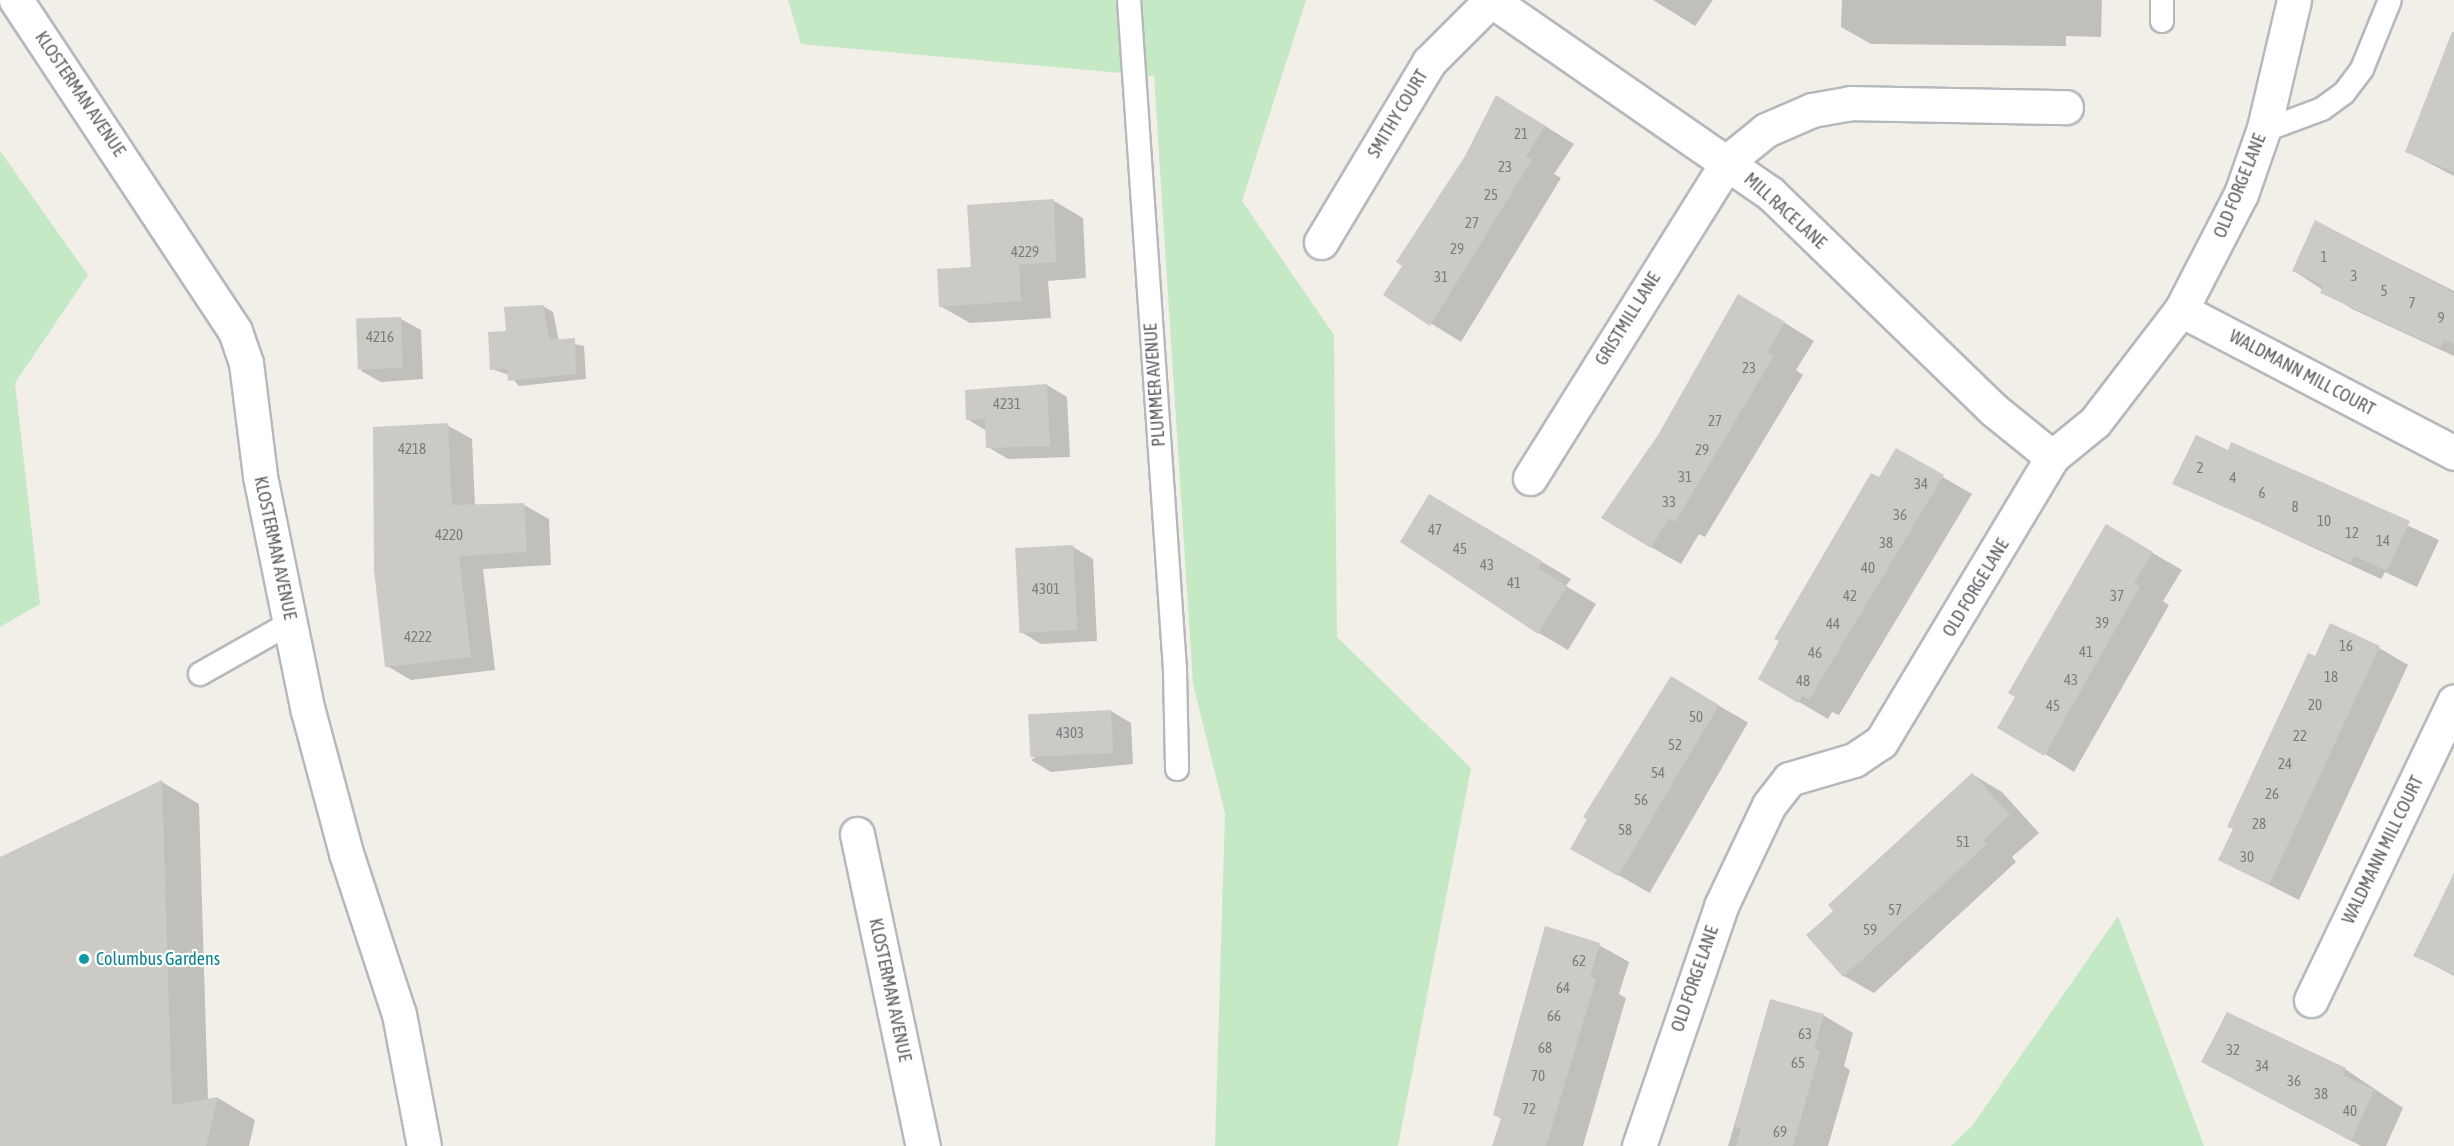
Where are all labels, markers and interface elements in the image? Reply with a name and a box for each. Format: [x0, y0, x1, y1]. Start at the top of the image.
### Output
street label: KLOSTERMAN AVENUE [30, 27, 130, 161]
street label: SMITHY COURT [1363, 66, 1433, 162]
house number: 21 [1514, 125, 1528, 143]
street label: OLD FORGE LANE [2209, 131, 2271, 241]
house number: 23 [1498, 158, 1512, 176]
street label: MILL RACE LANE [1739, 168, 1831, 254]
house number: 25 [1484, 186, 1498, 204]
house number: 27 [1465, 214, 1479, 232]
house number: 29 [1450, 240, 1464, 258]
house number: 4229 [1011, 243, 1039, 261]
house number: 1 [2320, 248, 2328, 266]
house number: 3 [2350, 267, 2358, 285]
house number: 31 [1434, 268, 1448, 286]
street label: GRISTMILL LANE [1591, 268, 1665, 370]
house number: 5 [2380, 282, 2388, 300]
house number: 7 [2408, 294, 2416, 312]
house number: 9 [2437, 309, 2445, 327]
street label: PLUMMER AVENUE [1140, 323, 1170, 447]
street label: WALDMANN MILL COURT [2225, 325, 2379, 421]
house number: 4216 [366, 328, 394, 346]
house number: 23 [1742, 359, 1756, 377]
house number: 4231 [993, 395, 1021, 413]
house number: 27 [1708, 412, 1722, 430]
house number: 4218 [398, 440, 426, 458]
house number: 29 [1695, 441, 1709, 459]
house number: 2 [2196, 459, 2204, 477]
house number: 31 [1678, 468, 1692, 486]
house number: 4 [2229, 469, 2237, 487]
street label: KLOSTERMAN AVENUE [249, 474, 301, 622]
house number: 34 [1914, 475, 1928, 493]
house number: 6 [2258, 484, 2266, 502]
house number: 33 [1662, 493, 1676, 511]
house number: 8 [2291, 498, 2299, 516]
house number: 36 [1893, 506, 1907, 524]
house number: 10 [2317, 512, 2331, 530]
house number: 47 [1428, 521, 1442, 539]
house number: 12 [2345, 524, 2359, 542]
house number: 4220 [435, 526, 463, 544]
house number: 14 [2376, 532, 2390, 550]
house number: 38 [1879, 534, 1893, 552]
street label: OLD FORGE LANE [1938, 535, 2014, 641]
house number: 45 [1453, 540, 1467, 558]
house number: 43 [1480, 556, 1494, 574]
house number: 40 [1861, 559, 1875, 577]
house number: 41 [1507, 574, 1521, 592]
house number: 4301 [1032, 580, 1060, 598]
house number: 42 [1843, 587, 1857, 605]
house number: 37 [2110, 587, 2124, 605]
house number: 39 [2095, 614, 2109, 632]
house number: 44 [1826, 615, 1840, 633]
house number: 4222 [404, 628, 432, 646]
house number: 16 [2339, 637, 2353, 655]
house number: 41 [2079, 643, 2093, 661]
house number: 46 [1808, 644, 1822, 662]
house number: 18 [2324, 668, 2338, 686]
house number: 43 [2064, 671, 2078, 689]
house number: 48 [1796, 672, 1810, 690]
house number: 20 [2308, 696, 2322, 714]
house number: 45 [2046, 697, 2060, 715]
house number: 50 [1689, 708, 1703, 726]
house number: 4303 [1056, 724, 1084, 742]
house number: 22 [2293, 727, 2307, 745]
house number: 52 [1668, 736, 1682, 754]
house number: 24 [2278, 755, 2292, 773]
house number: 54 [1651, 764, 1665, 782]
street label: WALDMANN MILL COURT [2338, 772, 2428, 928]
house number: 26 [2265, 785, 2279, 803]
house number: 56 [1634, 791, 1648, 809]
house number: 28 [2252, 815, 2266, 833]
house number: 58 [1618, 821, 1632, 839]
house number: 51 [1956, 833, 1970, 851]
house number: 30 [2240, 848, 2254, 866]
house number: 57 [1888, 901, 1902, 919]
street label: KLOSTERMAN AVENUE [864, 916, 916, 1064]
house number: 59 [1863, 921, 1877, 939]
street label: OLD FORGE LANE [1667, 923, 1723, 1035]
place label: Columbus Gardens [96, 948, 220, 970]
marker: Columbus Gardens [77, 952, 91, 966]
house number: 62 [1572, 952, 1586, 970]
house number: 64 [1556, 979, 1570, 997]
house number: 66 [1547, 1007, 1561, 1025]
house number: 63 [1798, 1025, 1812, 1043]
house number: 68 [1538, 1039, 1552, 1057]
house number: 32 [2226, 1041, 2240, 1059]
house number: 65 [1791, 1054, 1805, 1072]
house number: 34 [2255, 1057, 2269, 1075]
house number: 70 [1531, 1067, 1545, 1085]
house number: 36 [2287, 1072, 2301, 1090]
house number: 38 [2314, 1085, 2328, 1103]
house number: 72 [1522, 1100, 1536, 1118]
house number: 40 [2343, 1102, 2357, 1120]
house number: 69 [1773, 1123, 1787, 1141]

